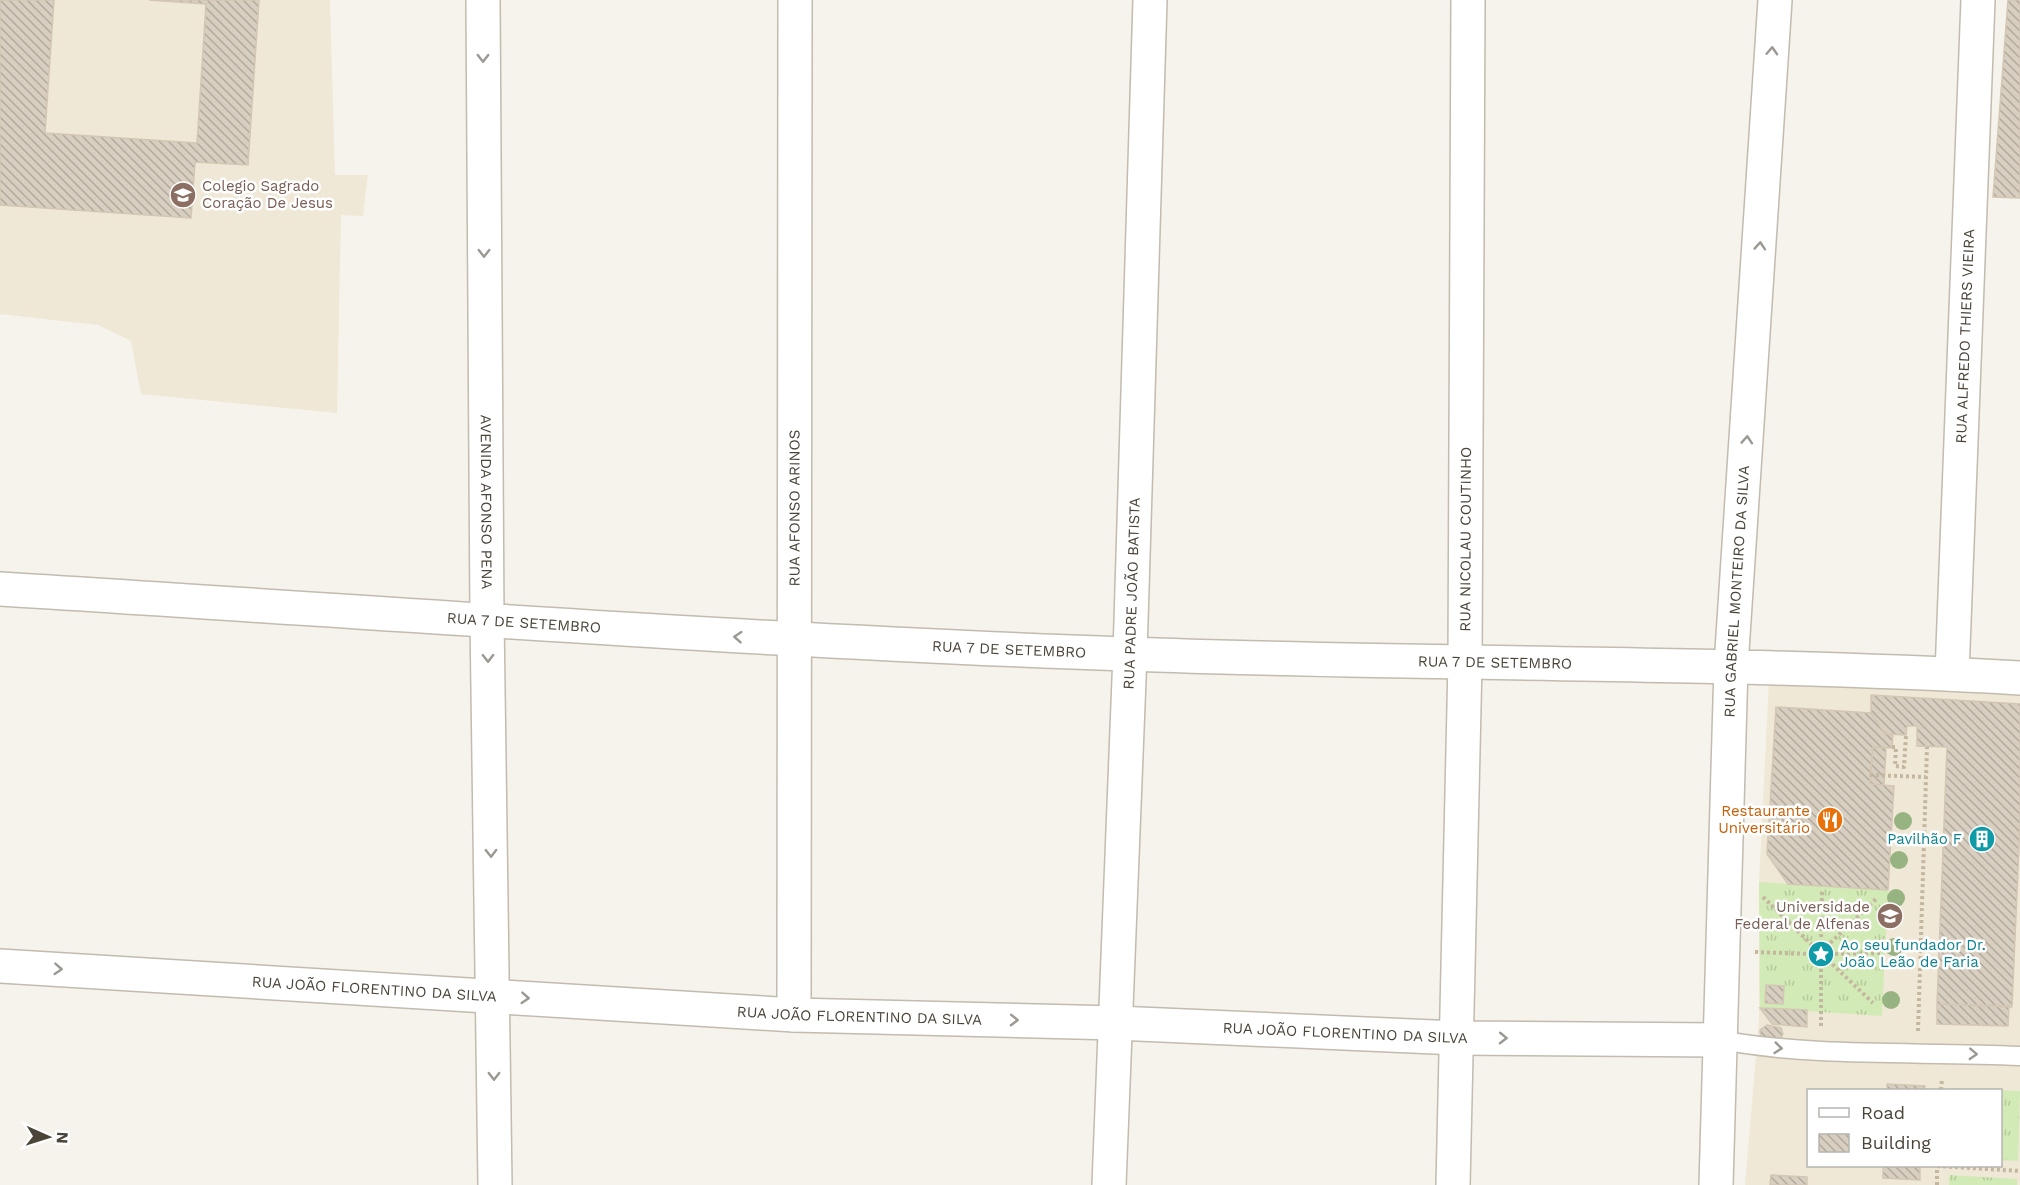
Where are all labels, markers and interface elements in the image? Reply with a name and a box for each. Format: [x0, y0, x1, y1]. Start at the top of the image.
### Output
one-way arrow [1765, 47, 1778, 56]
one-way arrow [477, 54, 489, 63]
place label: Colegio Sagrado Coração De Jesus [202, 177, 333, 212]
school or university icon: Colegio Sagrado Coração De Jesus [168, 180, 198, 210]
street label: RUA ALFREDO THIERS VIEIRA [1952, 228, 1978, 444]
one-way arrow [1754, 241, 1767, 250]
one-way arrow [478, 249, 491, 258]
street label: AVENIDA AFONSO PENA [477, 414, 496, 590]
street label: RUA AFONSO ARINOS [785, 430, 804, 586]
one-way arrow [1740, 436, 1753, 445]
street label: RUA NICOLAU COUTINHO [1456, 447, 1475, 632]
street label: RUA GABRIEL MONTEIRO DA SILVA [1721, 465, 1753, 718]
street label: RUA PADRE JOÃO BATISTA [1120, 497, 1144, 690]
street label: RUA 7 DE SETEMBRO [446, 609, 601, 637]
one-way arrow [733, 630, 742, 643]
street label: RUA 7 DE SETEMBRO [932, 637, 1087, 662]
street label: RUA 7 DE SETEMBRO [1418, 652, 1572, 673]
one-way arrow [482, 654, 494, 663]
place label: Restaurante Universitário [1718, 802, 1810, 837]
restaurant icon: Restaurante Universitário [1815, 805, 1845, 835]
building icon: Pavilhão F [1967, 824, 1997, 854]
place label: Pavilhão F [1887, 830, 1962, 848]
one-way arrow [485, 849, 497, 858]
place label: Universidade Federal de Alfenas [1734, 898, 1870, 933]
school or university icon: Universidade Federal de Alfenas [1875, 901, 1905, 931]
place label: Ao seu fundador Dr. João Leão de Faria [1840, 936, 1986, 971]
place icon: Ao seu fundador Dr. João Leão de Faria [1806, 939, 1836, 969]
one-way arrow [54, 963, 63, 976]
street label: RUA JOÃO FLORENTINO DA SILVA [251, 973, 497, 1006]
one-way arrow [521, 992, 530, 1005]
street label: RUA JOÃO FLORENTINO DA SILVA [736, 1002, 982, 1029]
one-way arrow [1009, 1014, 1018, 1027]
street label: RUA JOÃO FLORENTINO DA SILVA [1222, 1019, 1468, 1047]
one-way arrow [1498, 1032, 1507, 1044]
one-way arrow [1774, 1041, 1783, 1054]
one-way arrow [1968, 1047, 1977, 1060]
one-way arrow [488, 1071, 501, 1080]
legend [1807, 1089, 2002, 1167]
text: Road [1861, 1102, 1905, 1123]
north arrow [18, 1107, 78, 1167]
text: N [53, 1131, 72, 1144]
text: Building [1861, 1132, 1931, 1153]

